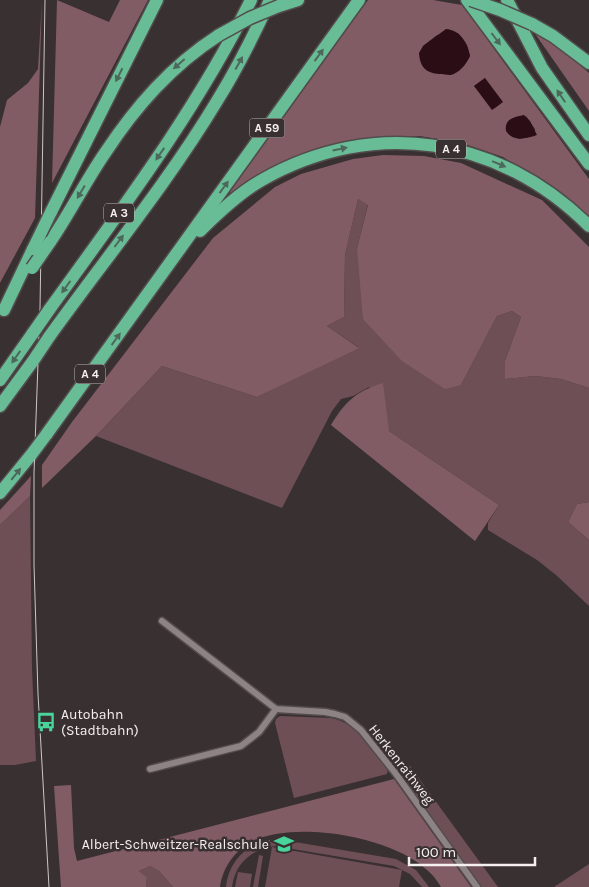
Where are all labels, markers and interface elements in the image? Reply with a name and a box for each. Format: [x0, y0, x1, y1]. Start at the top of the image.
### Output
one-way arrow [491, 32, 501, 46]
one-way arrow [313, 49, 324, 62]
one-way arrow [234, 57, 243, 70]
one-way arrow [174, 58, 186, 70]
one-way arrow [115, 67, 123, 82]
one-way arrow [556, 89, 566, 103]
road number: A 59 [250, 119, 284, 138]
road number: A 4 [436, 140, 466, 158]
one-way arrow [332, 145, 348, 153]
one-way arrow [155, 147, 165, 161]
one-way arrow [492, 160, 506, 168]
one-way arrow [219, 180, 229, 194]
one-way arrow [76, 186, 85, 199]
road number: A 3 [104, 204, 134, 222]
one-way arrow [114, 235, 125, 248]
one-way arrow [61, 280, 71, 294]
one-way arrow [111, 332, 121, 346]
one-way arrow [11, 350, 21, 363]
road number: A 4 [75, 364, 105, 384]
one-way arrow [10, 468, 21, 481]
place label: Autobahn (Stadtbahn) [61, 706, 139, 739]
bus stop icon: Autobahn (Stadtbahn) [35, 711, 57, 733]
street label: Herkenrathweg [365, 721, 438, 808]
school or university icon: Albert-Schweitzer-Realschule [273, 833, 295, 855]
scale bar [409, 834, 535, 866]
place label: Albert-Schweitzer-Realschule [82, 836, 269, 853]
text: 100 m [416, 843, 456, 861]

